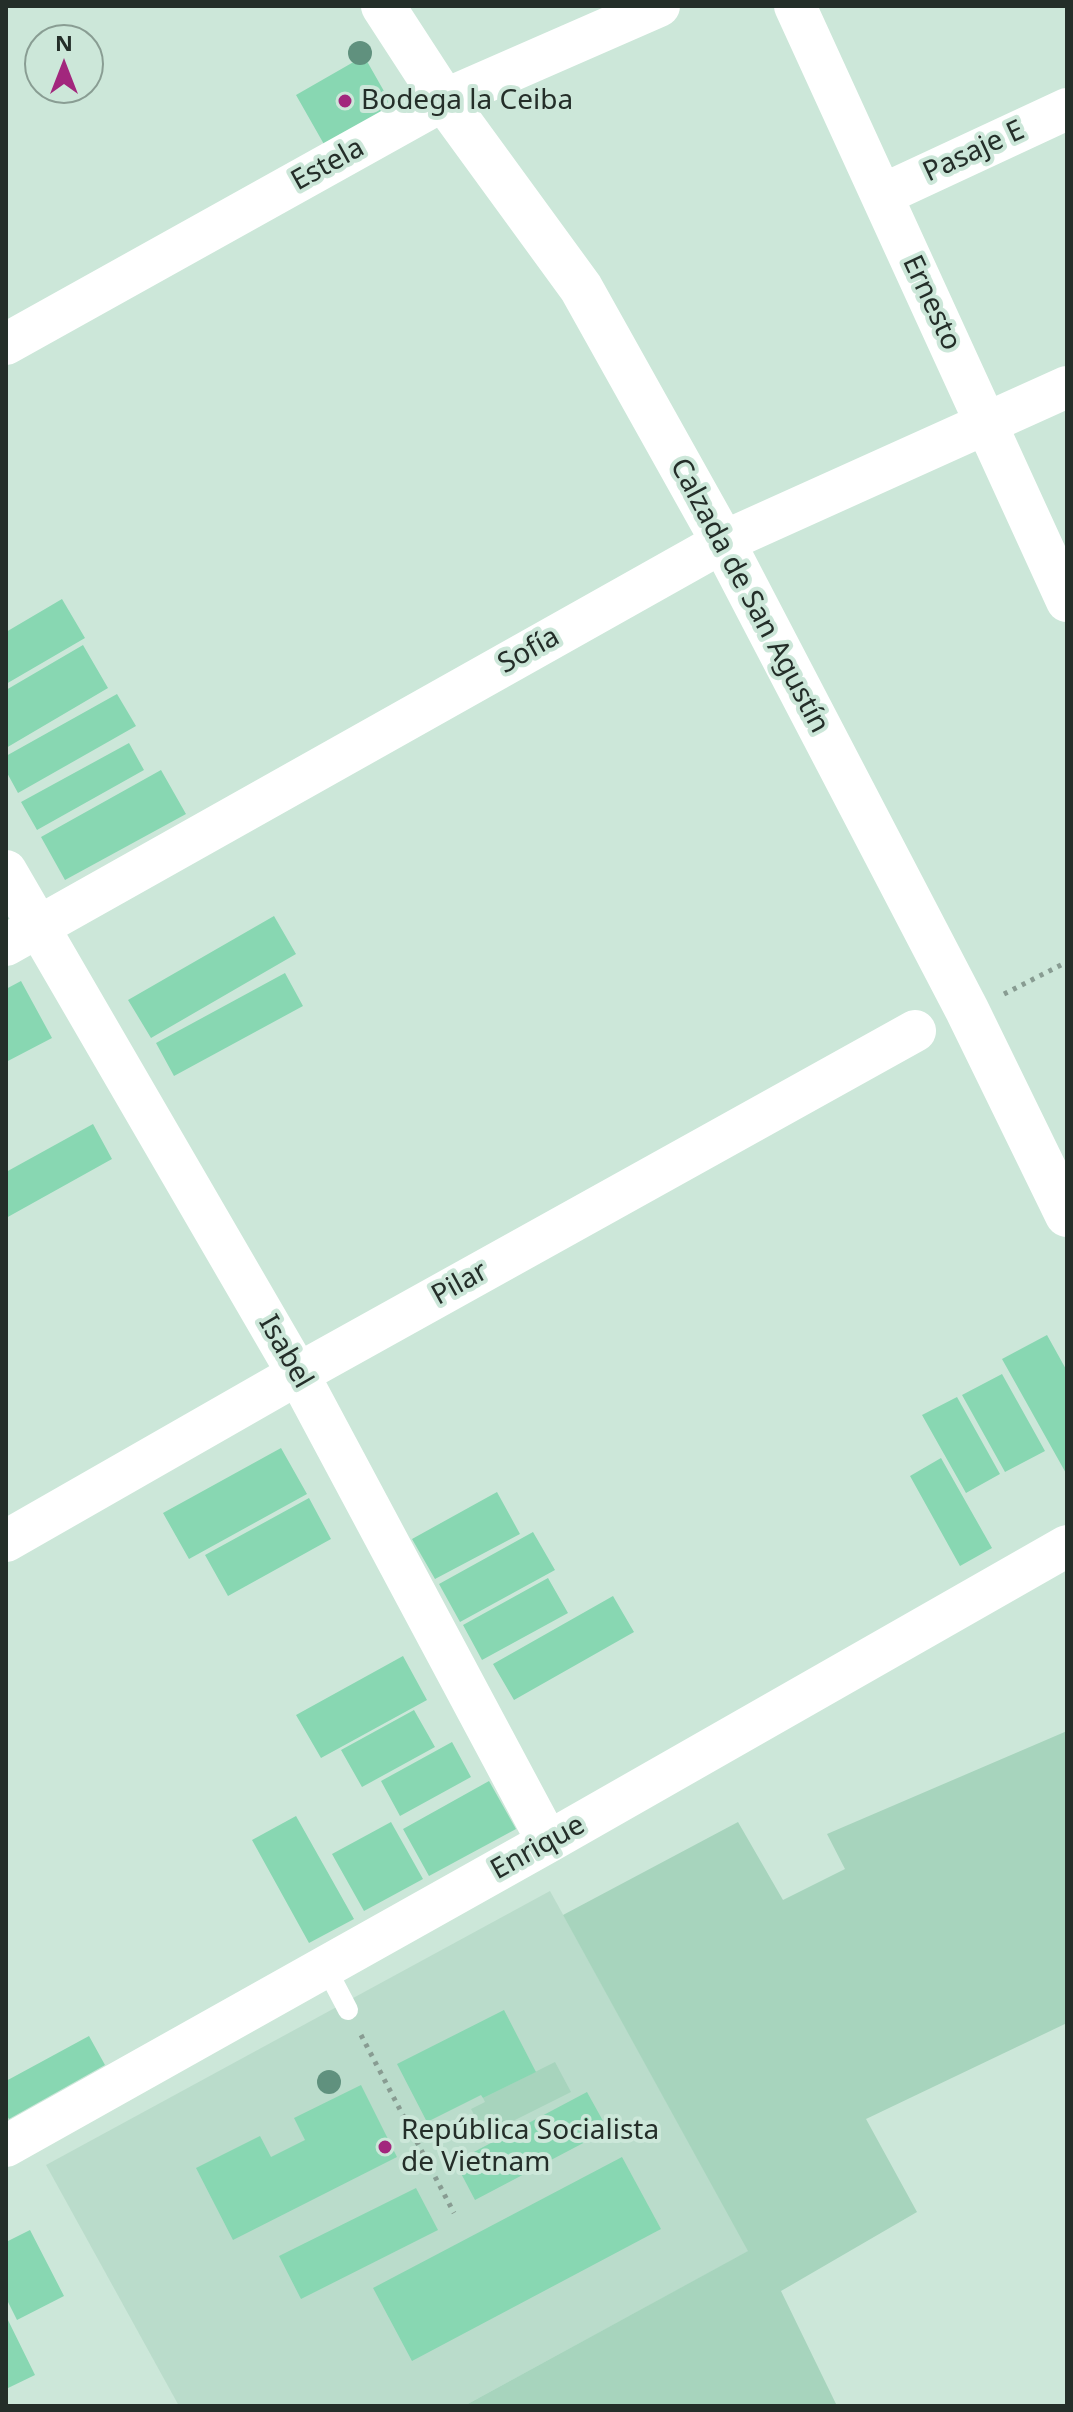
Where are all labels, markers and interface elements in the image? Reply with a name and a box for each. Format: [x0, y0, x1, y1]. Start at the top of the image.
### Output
north arrow [24, 24, 104, 104]
text: N [55, 27, 73, 57]
place label: Bodega la Ceiba [361, 84, 573, 118]
marker: Bodega la Ceiba [336, 92, 354, 110]
street label: Pasaje E [918, 114, 1030, 190]
street label: Estela [286, 131, 370, 199]
street label: Ernesto [894, 250, 968, 356]
street label: Calzada de San Agustín [662, 453, 836, 739]
street label: Sofía [492, 621, 566, 681]
street label: Pilar [426, 1255, 494, 1313]
street label: Isabel [251, 1309, 319, 1395]
street label: Enrique [485, 1809, 591, 1887]
place label: República Socialista de Vietnam [401, 2114, 659, 2180]
marker: República Socialista de Vietnam [376, 2138, 394, 2156]

